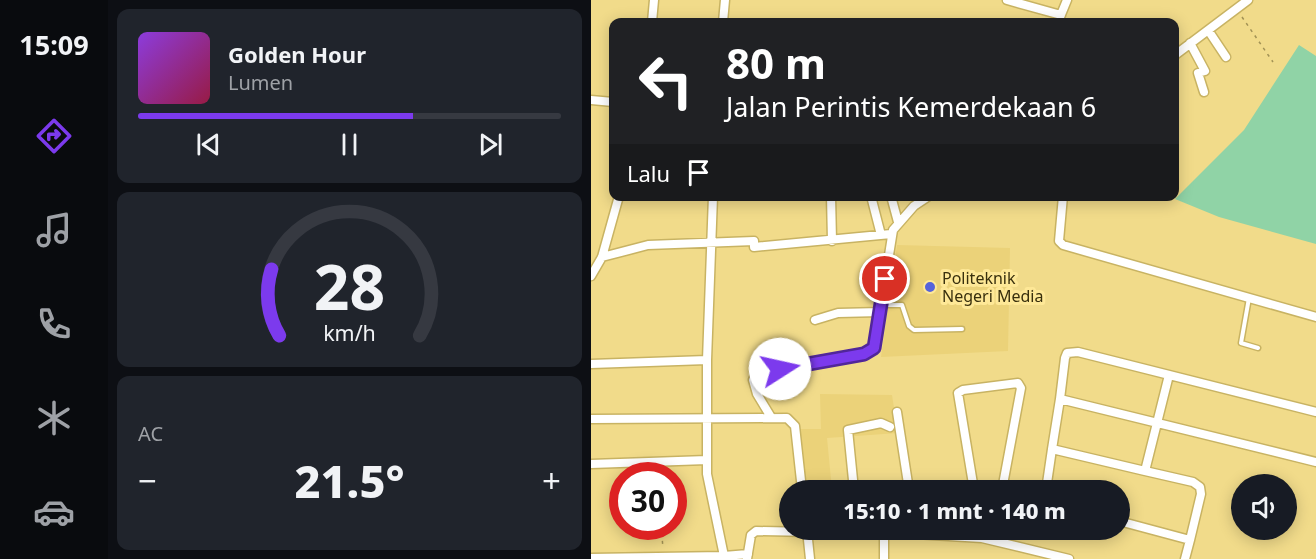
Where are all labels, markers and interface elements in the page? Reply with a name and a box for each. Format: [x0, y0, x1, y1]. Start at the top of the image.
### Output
text: 15:09 [19, 26, 89, 63]
text: 80 m [726, 34, 826, 91]
text: Golden Hour [228, 39, 366, 69]
icon: left [627, 42, 705, 120]
text: Lumen [228, 69, 293, 96]
text: Jalan Perintis Kemerdekaan 6 [726, 88, 1096, 125]
icon: directions [33, 115, 75, 157]
icon: previous [192, 128, 225, 161]
icon: pause [333, 128, 366, 161]
icon: next [474, 128, 507, 161]
icon: arrive [682, 156, 715, 189]
text: Lalu [627, 158, 670, 188]
icon: music [33, 209, 75, 251]
text: 28 [314, 244, 385, 329]
pin [859, 253, 910, 304]
icon: arrive [868, 262, 901, 295]
place label: Politeknik Negeri Media [942, 267, 1043, 307]
marker: Politeknik Negeri Media [923, 280, 937, 294]
icon: phone [33, 303, 75, 345]
text: km/h [323, 319, 376, 348]
position arrow [748, 337, 812, 401]
icon: climate [33, 397, 75, 439]
text: AC [138, 420, 163, 447]
text: 21.5° [295, 450, 404, 511]
text: − [138, 458, 157, 503]
text: + [542, 458, 561, 503]
speed limit sign: 30 [609, 462, 687, 540]
map controls [1231, 474, 1297, 540]
button: sound [1231, 474, 1297, 540]
icon: car [33, 491, 75, 533]
text: 15:10 · 1 mnt · 140 m [843, 495, 1066, 525]

